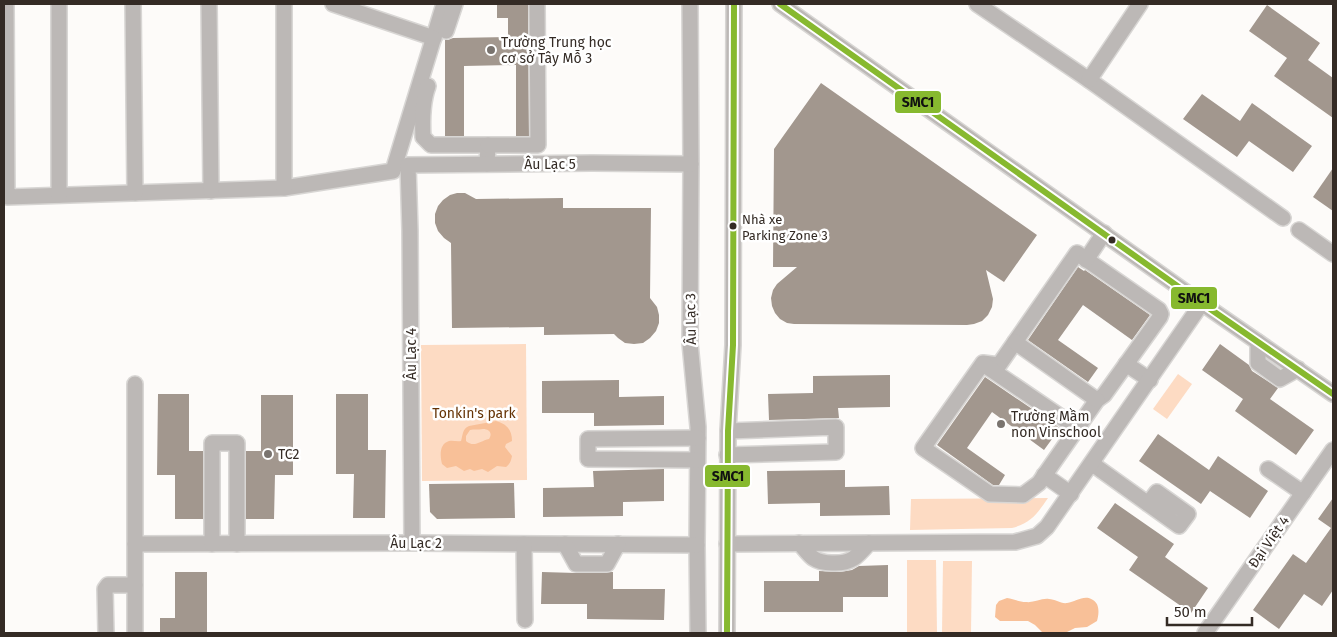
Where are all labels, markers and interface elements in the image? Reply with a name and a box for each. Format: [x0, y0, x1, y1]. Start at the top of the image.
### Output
place label: Trường Trung học cơ sở Tây Mỗ 3 [501, 34, 612, 67]
marker: Trường Trung học cơ sở Tây Mỗ 3 [485, 44, 497, 56]
line badge: SMC1 [894, 90, 942, 114]
text: SMC1 [902, 94, 934, 111]
street label: Âu Lạc 5 [524, 155, 576, 173]
place label: Nhà xe Parking Zone 3 [742, 212, 828, 243]
marker: Nhà xe Parking Zone 3 [728, 221, 738, 231]
unlabelled marker [1107, 235, 1117, 245]
line badge: SMC1 [1170, 286, 1218, 310]
text: SMC1 [1178, 290, 1210, 307]
street label: Âu Lạc 3 [681, 293, 700, 345]
street label: Âu Lạc 4 [402, 327, 420, 380]
park label: Tonkin's park [432, 405, 517, 422]
place label: Trường Mầm non Vinschool [1011, 407, 1101, 441]
marker: Trường Mầm non Vinschool [995, 418, 1007, 430]
place label: TC2 [278, 446, 300, 463]
marker: TC2 [262, 448, 274, 460]
line badge: SMC1 [704, 464, 751, 488]
text: SMC1 [712, 468, 744, 485]
street label: Đại Việt 4 [1245, 512, 1293, 571]
street label: Âu Lạc 2 [390, 534, 442, 552]
scale bar [1167, 594, 1252, 626]
text: 50 m [1174, 603, 1207, 621]

